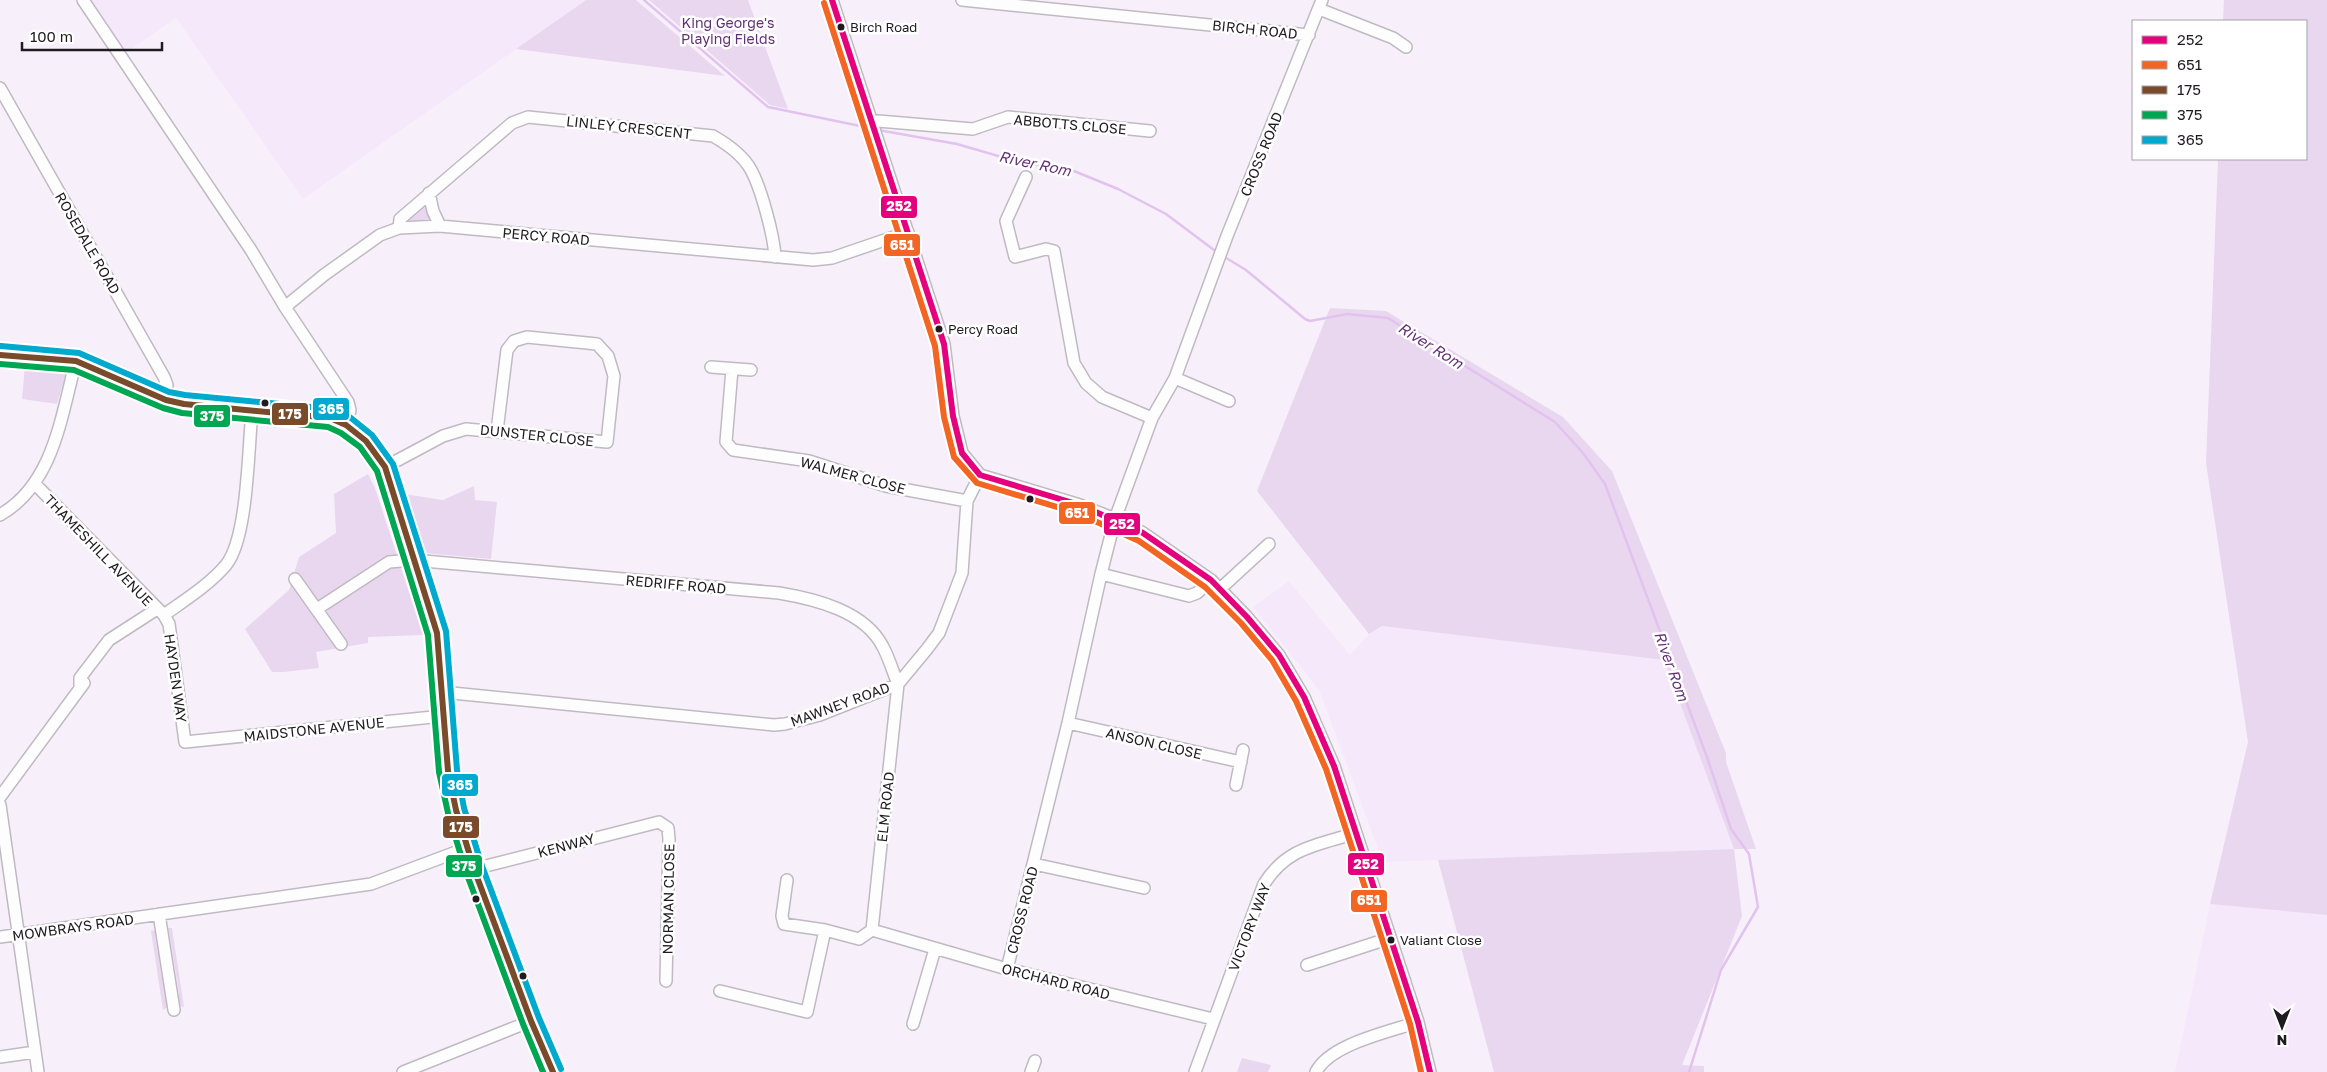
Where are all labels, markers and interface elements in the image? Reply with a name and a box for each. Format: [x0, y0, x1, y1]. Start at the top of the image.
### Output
park label: King George's Playing Fields [681, 14, 775, 47]
street label: BIRCH ROAD [1211, 16, 1299, 42]
place label: Birch Road [850, 19, 917, 35]
scale bar [22, 20, 162, 52]
legend [2132, 20, 2307, 160]
marker: Birch Road [836, 22, 846, 32]
text: 100 m [30, 27, 73, 45]
text: 252 [2177, 30, 2203, 48]
text: 651 [2177, 55, 2202, 73]
text: 175 [2177, 80, 2201, 98]
text: 375 [2177, 105, 2202, 123]
street label: CROSS ROAD [1236, 109, 1286, 199]
street label: ABBOTTS CLOSE [1013, 111, 1127, 137]
street label: LINLEY CRESCENT [565, 112, 693, 142]
text: 365 [2177, 130, 2204, 148]
water label: River Rom [997, 147, 1073, 180]
street label: ROSEDALE ROAD [52, 189, 124, 297]
line badge: 252 [880, 195, 918, 219]
text: 252 [886, 197, 912, 214]
street label: PERCY ROAD [502, 224, 590, 248]
line badge: 651 [883, 233, 921, 257]
text: 651 [890, 236, 914, 253]
water label: River Rom [1395, 318, 1467, 372]
place label: Percy Road [948, 321, 1018, 337]
marker: Percy Road [934, 324, 944, 334]
line badge: 365 [312, 397, 350, 421]
unlabelled marker [260, 398, 270, 408]
text: 365 [318, 400, 344, 417]
line badge: 175 [271, 402, 309, 426]
line badge: 375 [193, 404, 231, 428]
text: 175 [278, 405, 302, 422]
text: 375 [200, 407, 225, 424]
street label: DUNSTER CLOSE [479, 421, 595, 449]
street label: WALMER CLOSE [798, 453, 908, 497]
street label: THAMESHILL AVENUE [41, 491, 157, 609]
unlabelled marker [1025, 494, 1035, 504]
line badge: 651 [1058, 501, 1096, 525]
text: 651 [1065, 504, 1089, 521]
line badge: 252 [1103, 512, 1141, 536]
text: 252 [1109, 515, 1135, 532]
street label: REDRIFF ROAD [625, 571, 727, 597]
water label: River Rom [1651, 629, 1693, 704]
street label: HAYDEN WAY [161, 632, 191, 724]
street label: MAWNEY ROAD [788, 678, 892, 730]
street label: MAIDSTONE AVENUE [243, 713, 385, 745]
street label: ANSON CLOSE [1104, 724, 1204, 762]
street label: ELM ROAD [873, 771, 897, 843]
line badge: 365 [441, 773, 479, 797]
text: 365 [447, 776, 473, 793]
line badge: 175 [442, 815, 480, 839]
text: 175 [449, 818, 473, 835]
street label: KENWAY [536, 829, 596, 861]
street label: NORMAN CLOSE [659, 843, 677, 955]
line badge: 252 [1347, 852, 1385, 876]
line badge: 375 [445, 854, 483, 878]
text: 252 [1353, 855, 1379, 872]
text: 375 [452, 857, 477, 874]
street label: CROSS ROAD [1003, 864, 1041, 956]
street label: VICTORY WAY [1224, 881, 1274, 973]
line badge: 651 [1350, 889, 1388, 913]
text: 651 [1357, 891, 1381, 908]
unlabelled marker [471, 894, 481, 904]
street label: MOWBRAYS ROAD [11, 910, 135, 944]
place label: Valiant Close [1400, 932, 1482, 948]
marker: Valiant Close [1386, 935, 1396, 945]
street label: ORCHARD ROAD [1000, 959, 1112, 1003]
unlabelled marker [518, 971, 528, 981]
north arrow [2257, 1002, 2307, 1052]
text: N [2277, 1032, 2287, 1049]

